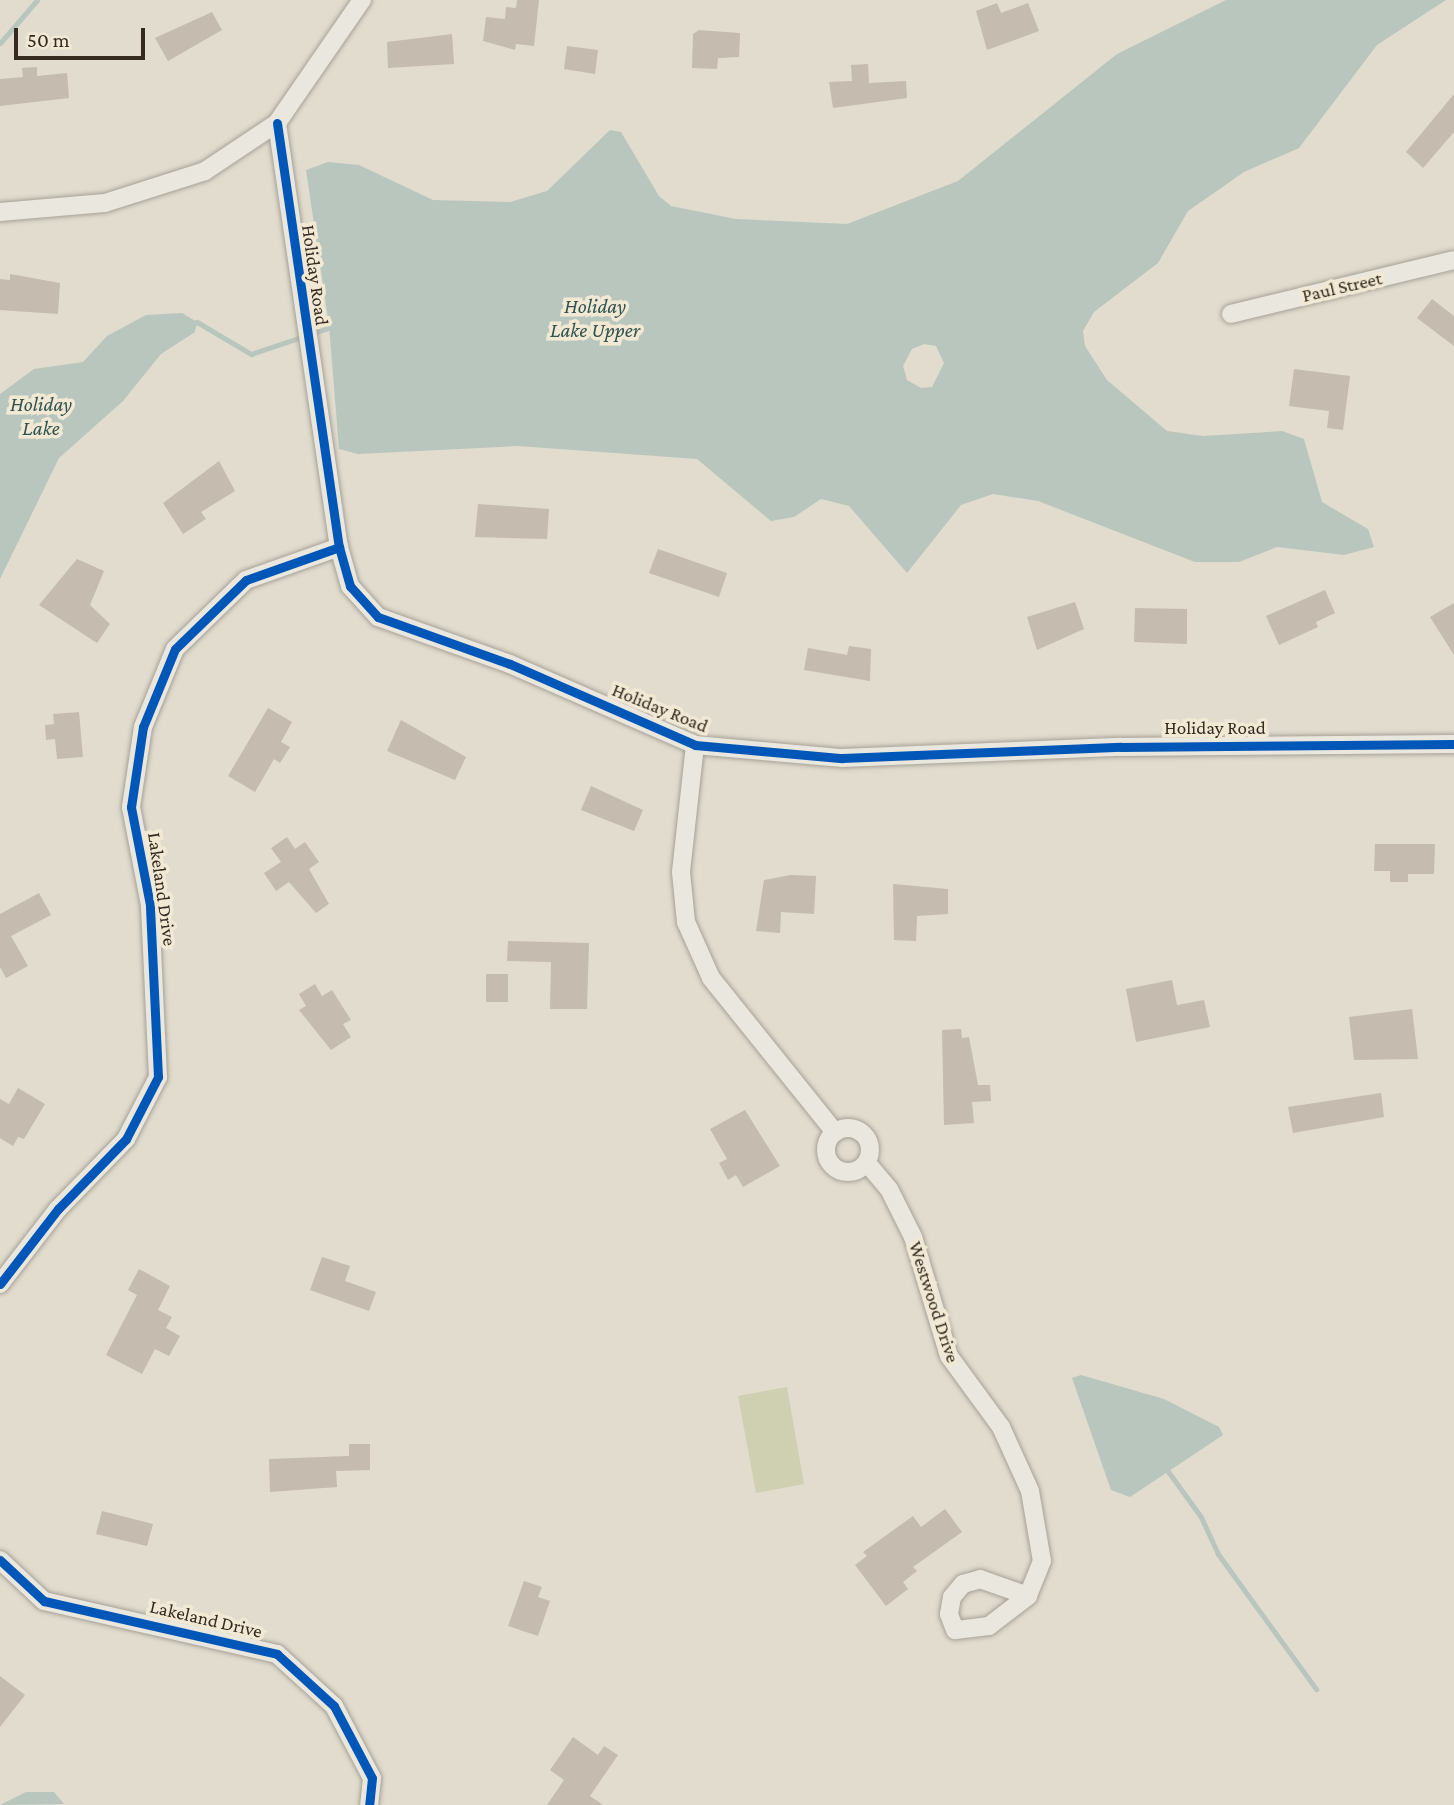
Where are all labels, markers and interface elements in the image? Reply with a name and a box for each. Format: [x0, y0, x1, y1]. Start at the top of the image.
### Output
scale bar [18, 14, 149, 58]
text: 50 m [27, 28, 70, 52]
street label: Holiday Road [297, 223, 333, 327]
street label: Paul Street [1300, 267, 1384, 307]
water label: Holiday Lake Upper [550, 293, 640, 343]
water label: Holiday Lake [10, 391, 72, 441]
street label: Holiday Road [609, 678, 711, 738]
street label: Holiday Road [1164, 717, 1266, 739]
street label: Lakeland Drive [143, 831, 181, 947]
street label: Westwood Drive [904, 1238, 964, 1366]
street label: Lakeland Drive [148, 1595, 264, 1643]

